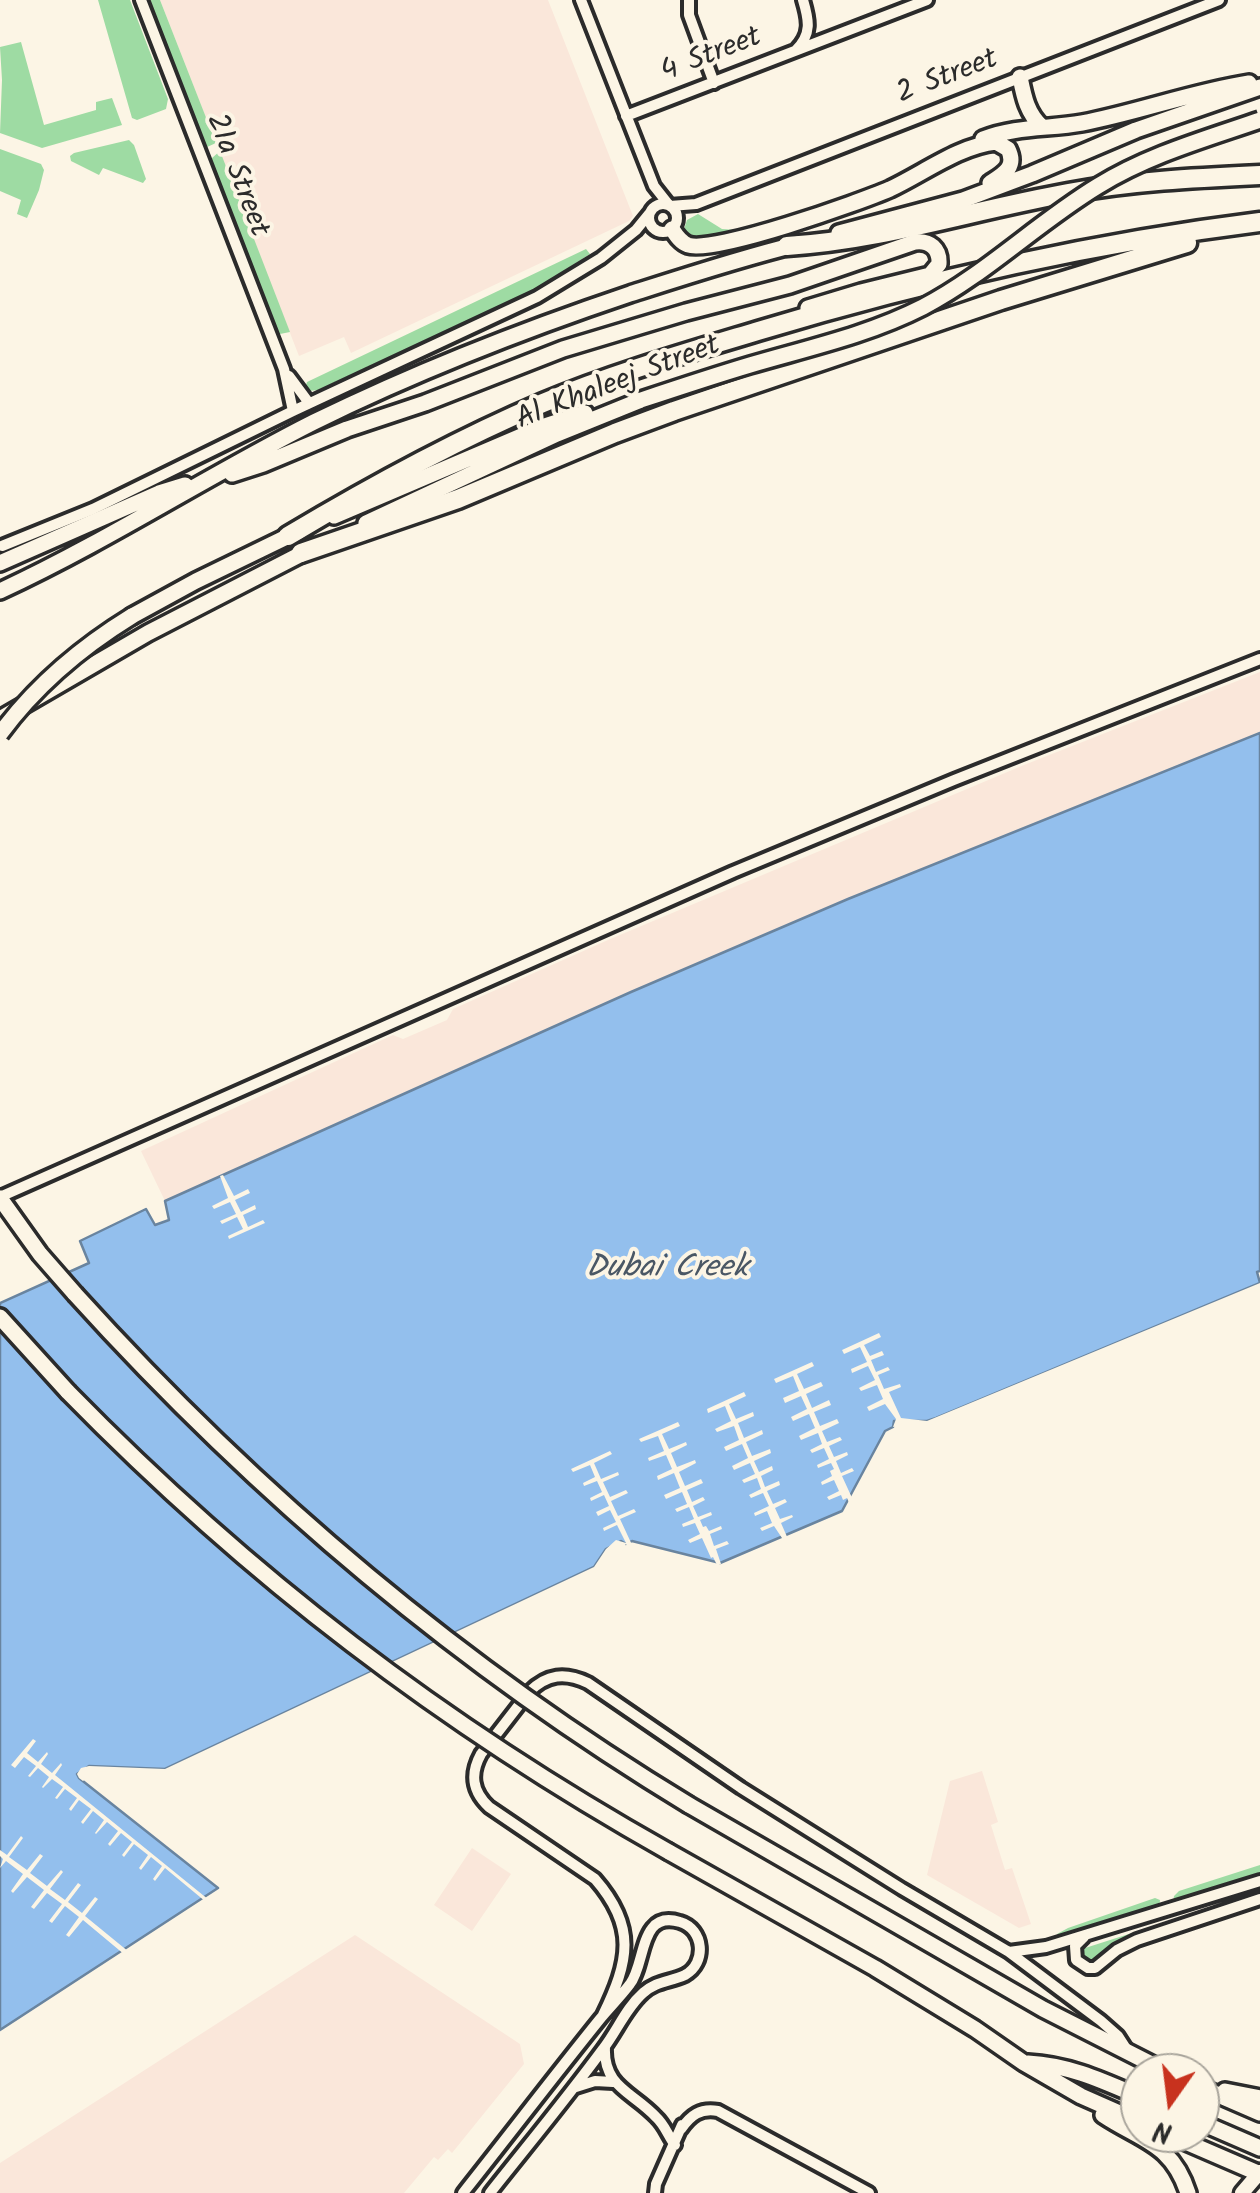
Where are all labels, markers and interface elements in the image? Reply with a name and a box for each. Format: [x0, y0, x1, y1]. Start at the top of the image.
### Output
street label: 4 Street [657, 21, 767, 93]
street label: 2 Street [892, 43, 1004, 115]
street label: 21a Street [195, 109, 275, 243]
street label: Al Khaleej Street [512, 330, 726, 440]
water label: Dubai Creek [586, 1252, 748, 1290]
north arrow [1120, 2053, 1220, 2153]
text: N [1149, 2107, 1177, 2155]

